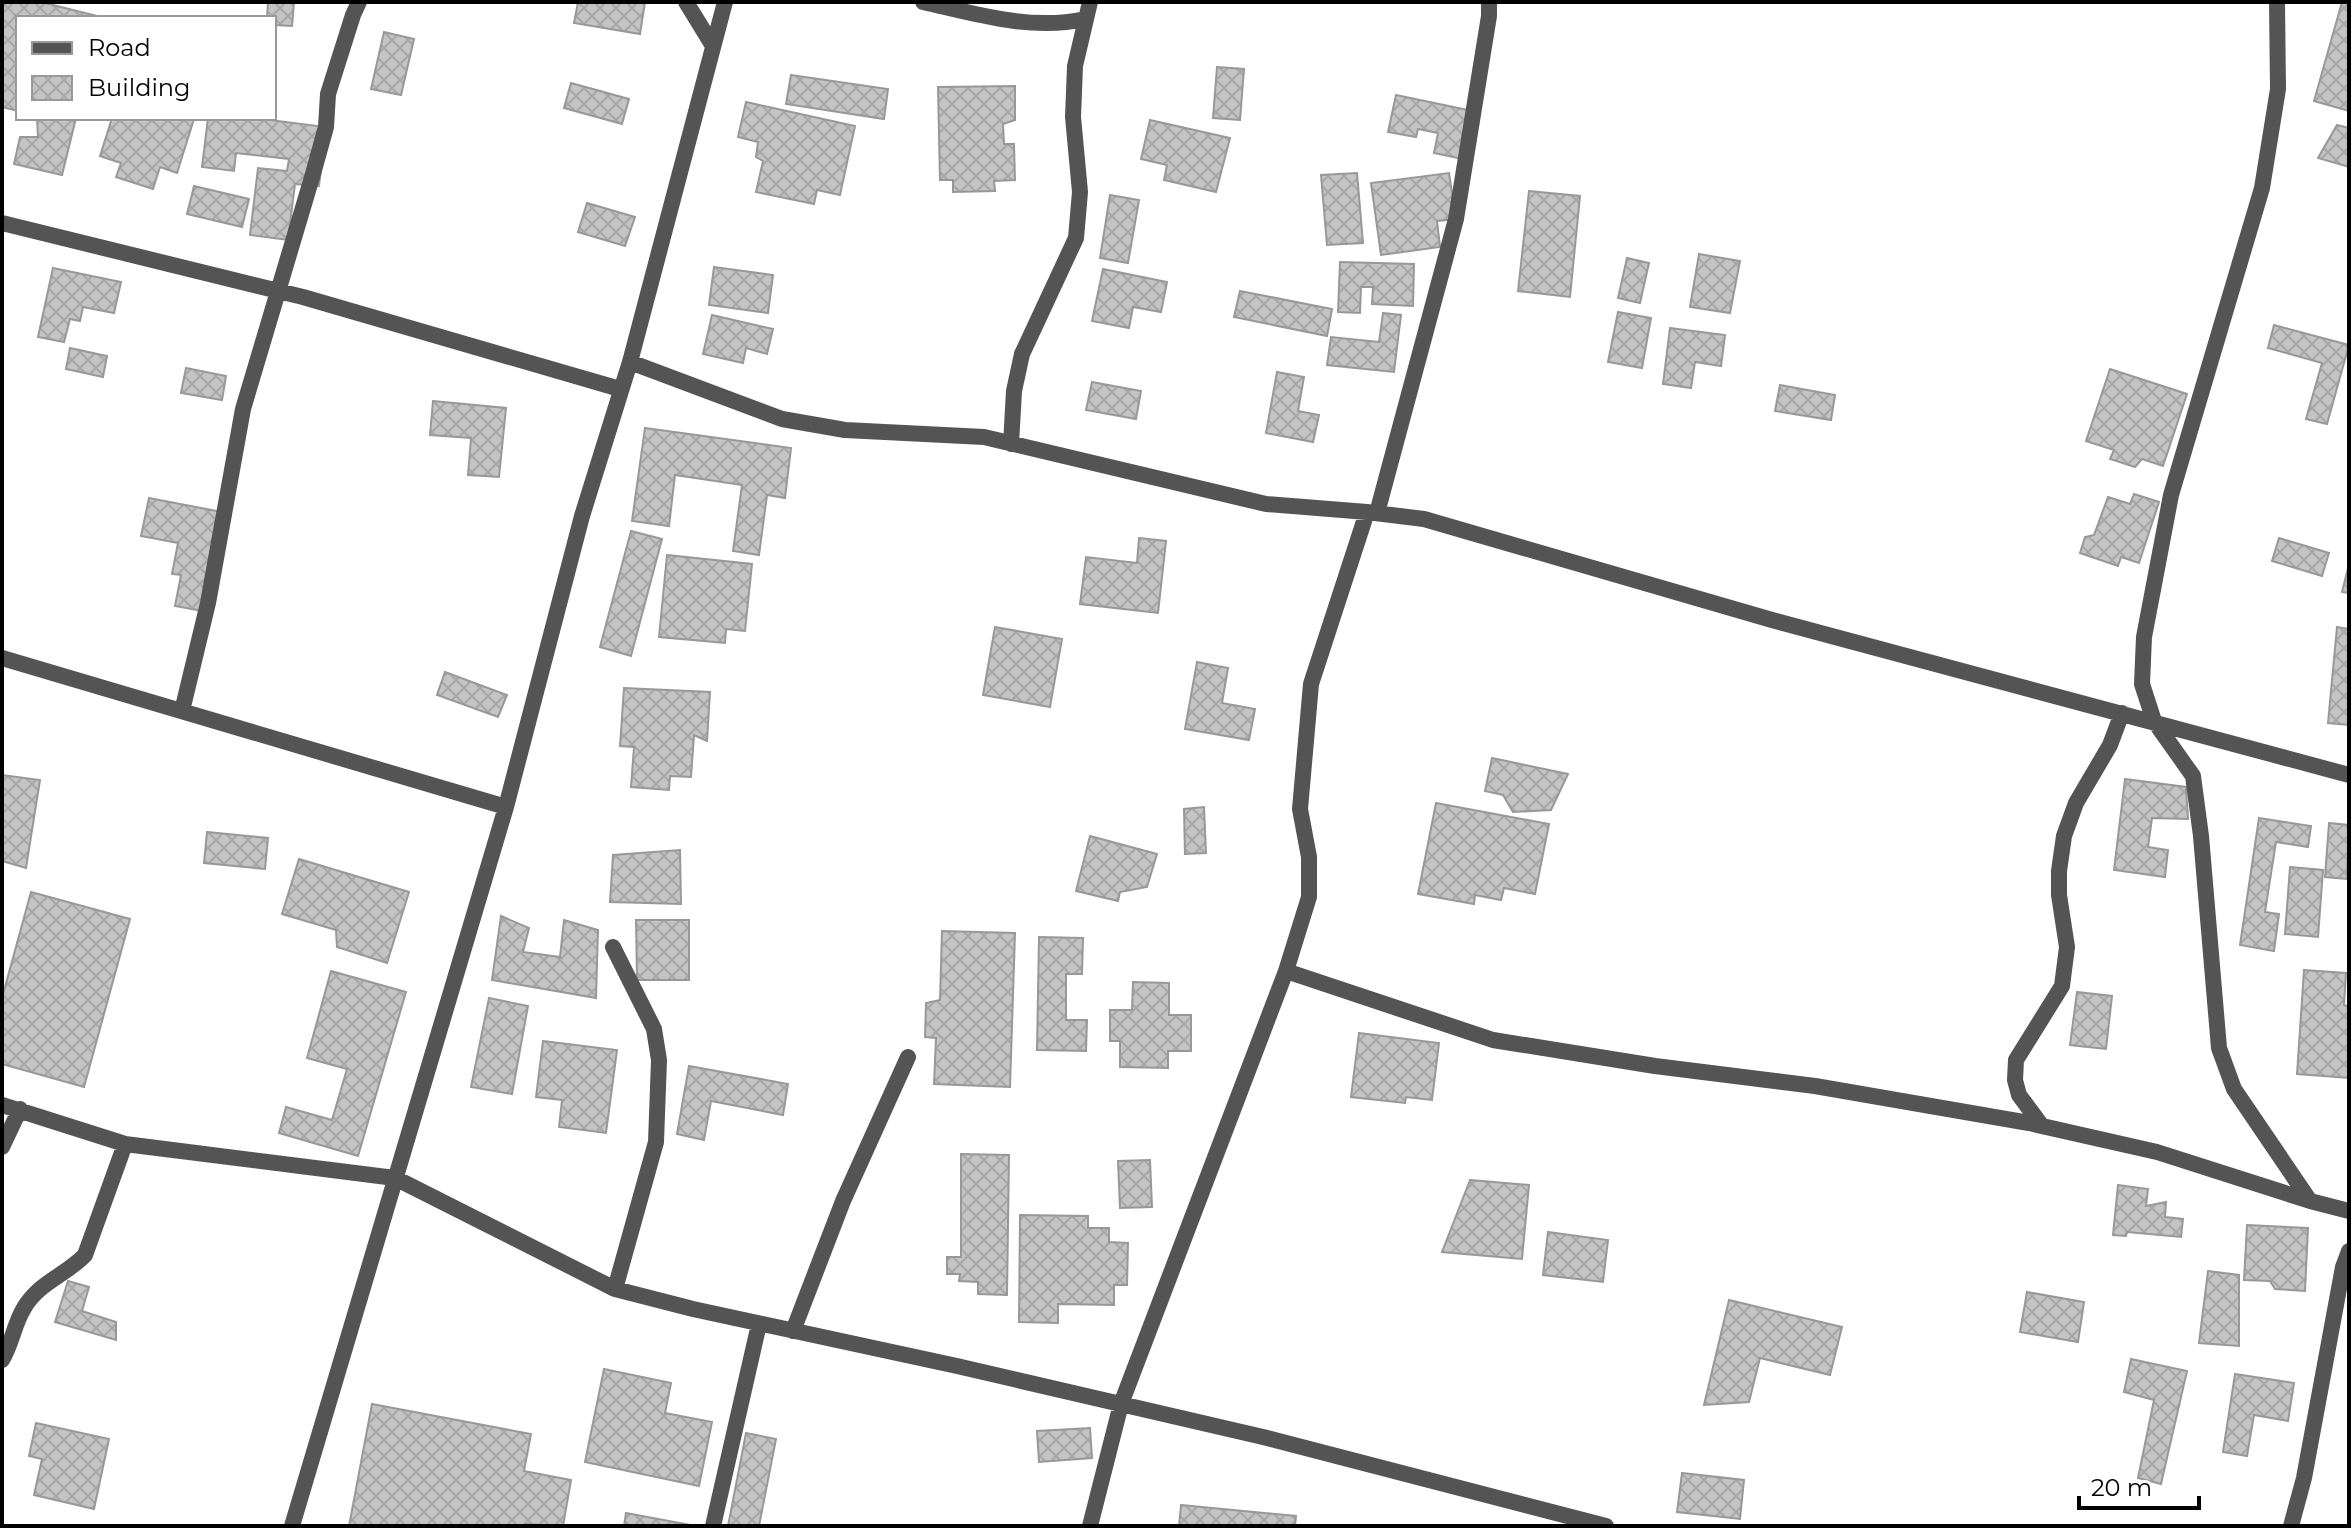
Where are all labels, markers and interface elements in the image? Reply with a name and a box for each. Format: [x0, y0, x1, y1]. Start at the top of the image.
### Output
legend [16, 16, 276, 120]
text: Road [88, 33, 151, 62]
text: Building [88, 73, 191, 102]
scale bar [2079, 1460, 2199, 1510]
text: 20 m [2091, 1473, 2152, 1502]

